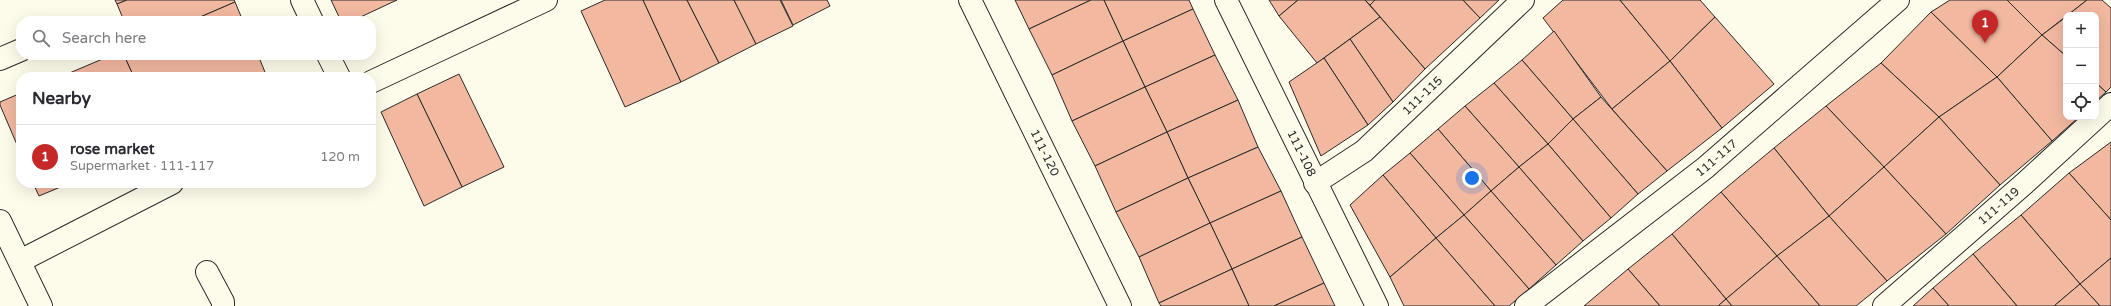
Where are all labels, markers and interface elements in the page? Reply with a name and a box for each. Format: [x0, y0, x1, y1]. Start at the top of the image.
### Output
pin: 1 [1972, 10, 1998, 43]
map controls [2063, 12, 2099, 120]
button: + [2063, 12, 2099, 48]
search box [16, 16, 376, 60]
icon: search [30, 27, 52, 49]
text: Search here [62, 29, 146, 47]
button: − [2063, 48, 2099, 84]
street label: 111-115 [1399, 73, 1445, 118]
button: locate [2063, 84, 2099, 120]
text: Nearby [32, 88, 91, 109]
street label: 111-120 [1027, 127, 1062, 179]
street label: 111-108 [1284, 128, 1319, 179]
street label: 111-117 [1693, 136, 1740, 180]
text: rose market [70, 140, 154, 158]
text: 1 [41, 149, 49, 165]
text: 120 m [320, 149, 360, 165]
text: Supermarket · 111-117 [70, 158, 214, 174]
your location [1462, 168, 1482, 188]
street label: 111-119 [1975, 184, 2022, 228]

